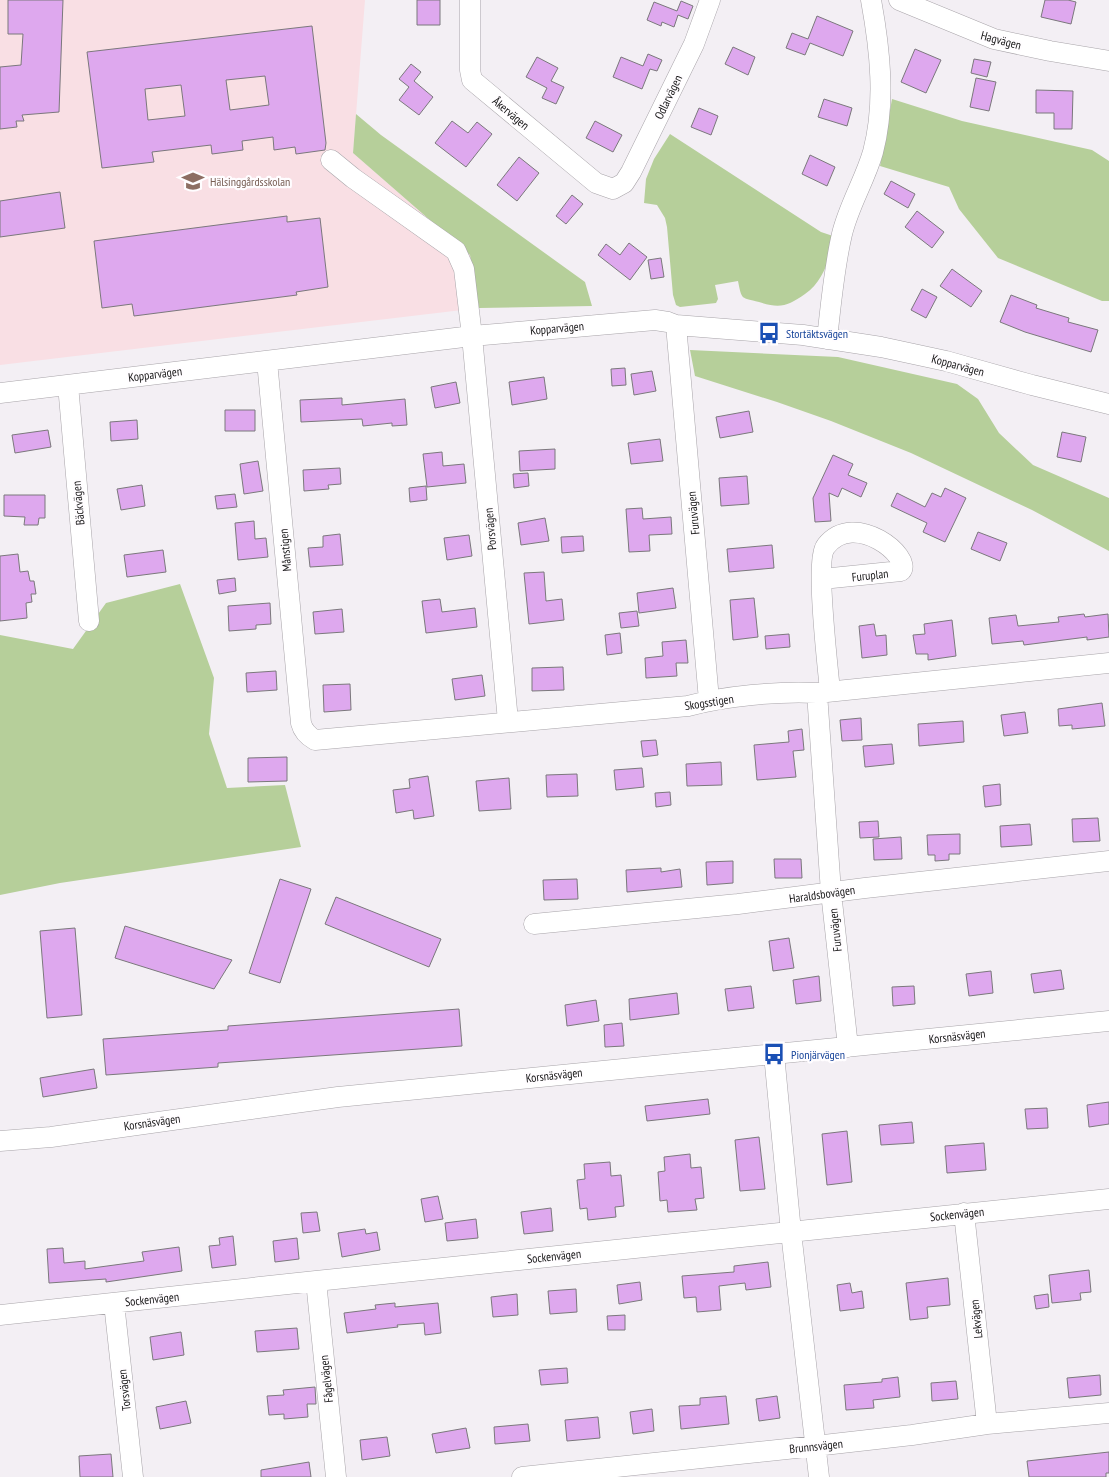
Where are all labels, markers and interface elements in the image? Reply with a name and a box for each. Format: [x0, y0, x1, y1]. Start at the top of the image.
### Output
street label: Hagvägen [979, 27, 1023, 53]
street label: Odlarvägen [651, 72, 685, 122]
street label: Åkervägen [490, 93, 532, 133]
school or university icon: Hälsinggårdsskolan [180, 168, 206, 194]
place label: Hälsinggårdsskolan [210, 174, 290, 189]
street label: Kopparvägen [529, 318, 585, 338]
bus stop icon: Stortäktsvägen [756, 320, 782, 346]
place label: Stortäktsvägen [786, 326, 848, 341]
street label: Kopparvägen [930, 351, 986, 379]
street label: Kopparvägen [127, 363, 183, 385]
street label: Bäckvägen [69, 480, 87, 526]
street label: Furuvägen [684, 491, 702, 535]
street label: Porsvägen [481, 507, 499, 551]
street label: Månstigen [276, 528, 294, 572]
street label: Furuplan [851, 566, 889, 584]
street label: Skogsstigen [683, 691, 735, 713]
street label: Haraldsbovägen [788, 882, 856, 906]
street label: Furuvägen [825, 908, 845, 952]
street label: Korsnäsvägen [928, 1026, 986, 1046]
bus stop icon: Pionjärvägen [761, 1041, 787, 1067]
place label: Pionjärvägen [791, 1047, 845, 1062]
street label: Korsnäsvägen [525, 1065, 583, 1085]
street label: Korsnäsvägen [123, 1111, 181, 1133]
street label: Sockenvägen [929, 1204, 985, 1224]
street label: Sockenvägen [526, 1246, 582, 1266]
street label: Sockenvägen [124, 1289, 180, 1309]
street label: Lekvägen [967, 1299, 985, 1339]
street label: Fågelvägen [316, 1355, 336, 1403]
street label: Torsvägen [114, 1369, 134, 1411]
street label: Brunnsvägen [789, 1436, 843, 1456]

